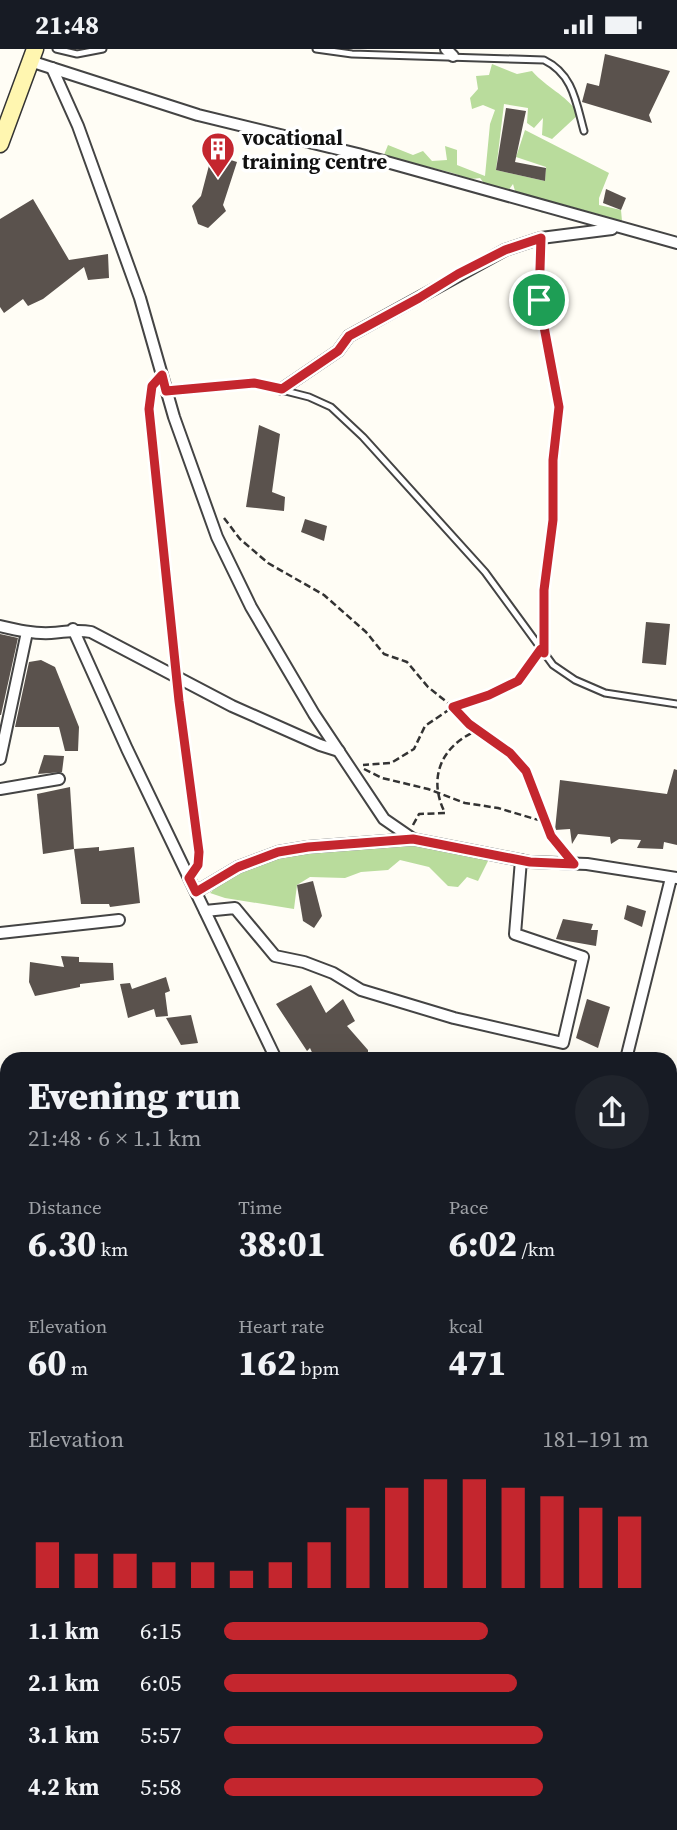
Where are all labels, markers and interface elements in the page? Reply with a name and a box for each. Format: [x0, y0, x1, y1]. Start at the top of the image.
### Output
text: 21:48 [35, 7, 99, 43]
place label: vocational training centre [241, 123, 387, 176]
building icon: vocational training centre [199, 130, 237, 179]
pin [509, 270, 569, 330]
icon: arrive [520, 281, 558, 319]
text: Evening run [28, 1070, 241, 1122]
button: share [575, 1075, 649, 1149]
text: 21:48 · 6 × 1.1 km [28, 1122, 202, 1154]
text: Distance [28, 1194, 102, 1220]
text: Time [238, 1194, 282, 1220]
text: Pace [449, 1194, 488, 1220]
text: 6.30 [28, 1220, 96, 1268]
text: 38:01 [238, 1220, 326, 1268]
text: 6:02 [449, 1220, 517, 1268]
text: km [96, 1236, 128, 1262]
text: /km [517, 1236, 555, 1262]
text: Elevation [28, 1313, 107, 1339]
text: Heart rate [238, 1313, 324, 1339]
text: kcal [449, 1313, 483, 1339]
text: 60 [28, 1339, 67, 1387]
text: 162 [238, 1339, 296, 1387]
text: 471 [449, 1339, 507, 1387]
text: m [67, 1355, 88, 1381]
text: bpm [296, 1355, 340, 1381]
text: Elevation [28, 1423, 124, 1455]
text: 181–191 m [542, 1423, 649, 1455]
text: 1.1 km [28, 1615, 99, 1647]
text: 6:15 [140, 1615, 181, 1647]
text: 2.1 km [28, 1667, 99, 1699]
text: 6:05 [140, 1667, 181, 1699]
text: 3.1 km [28, 1719, 99, 1751]
text: 5:57 [140, 1719, 181, 1751]
text: 4.2 km [28, 1771, 99, 1803]
text: 5:58 [140, 1771, 181, 1803]

